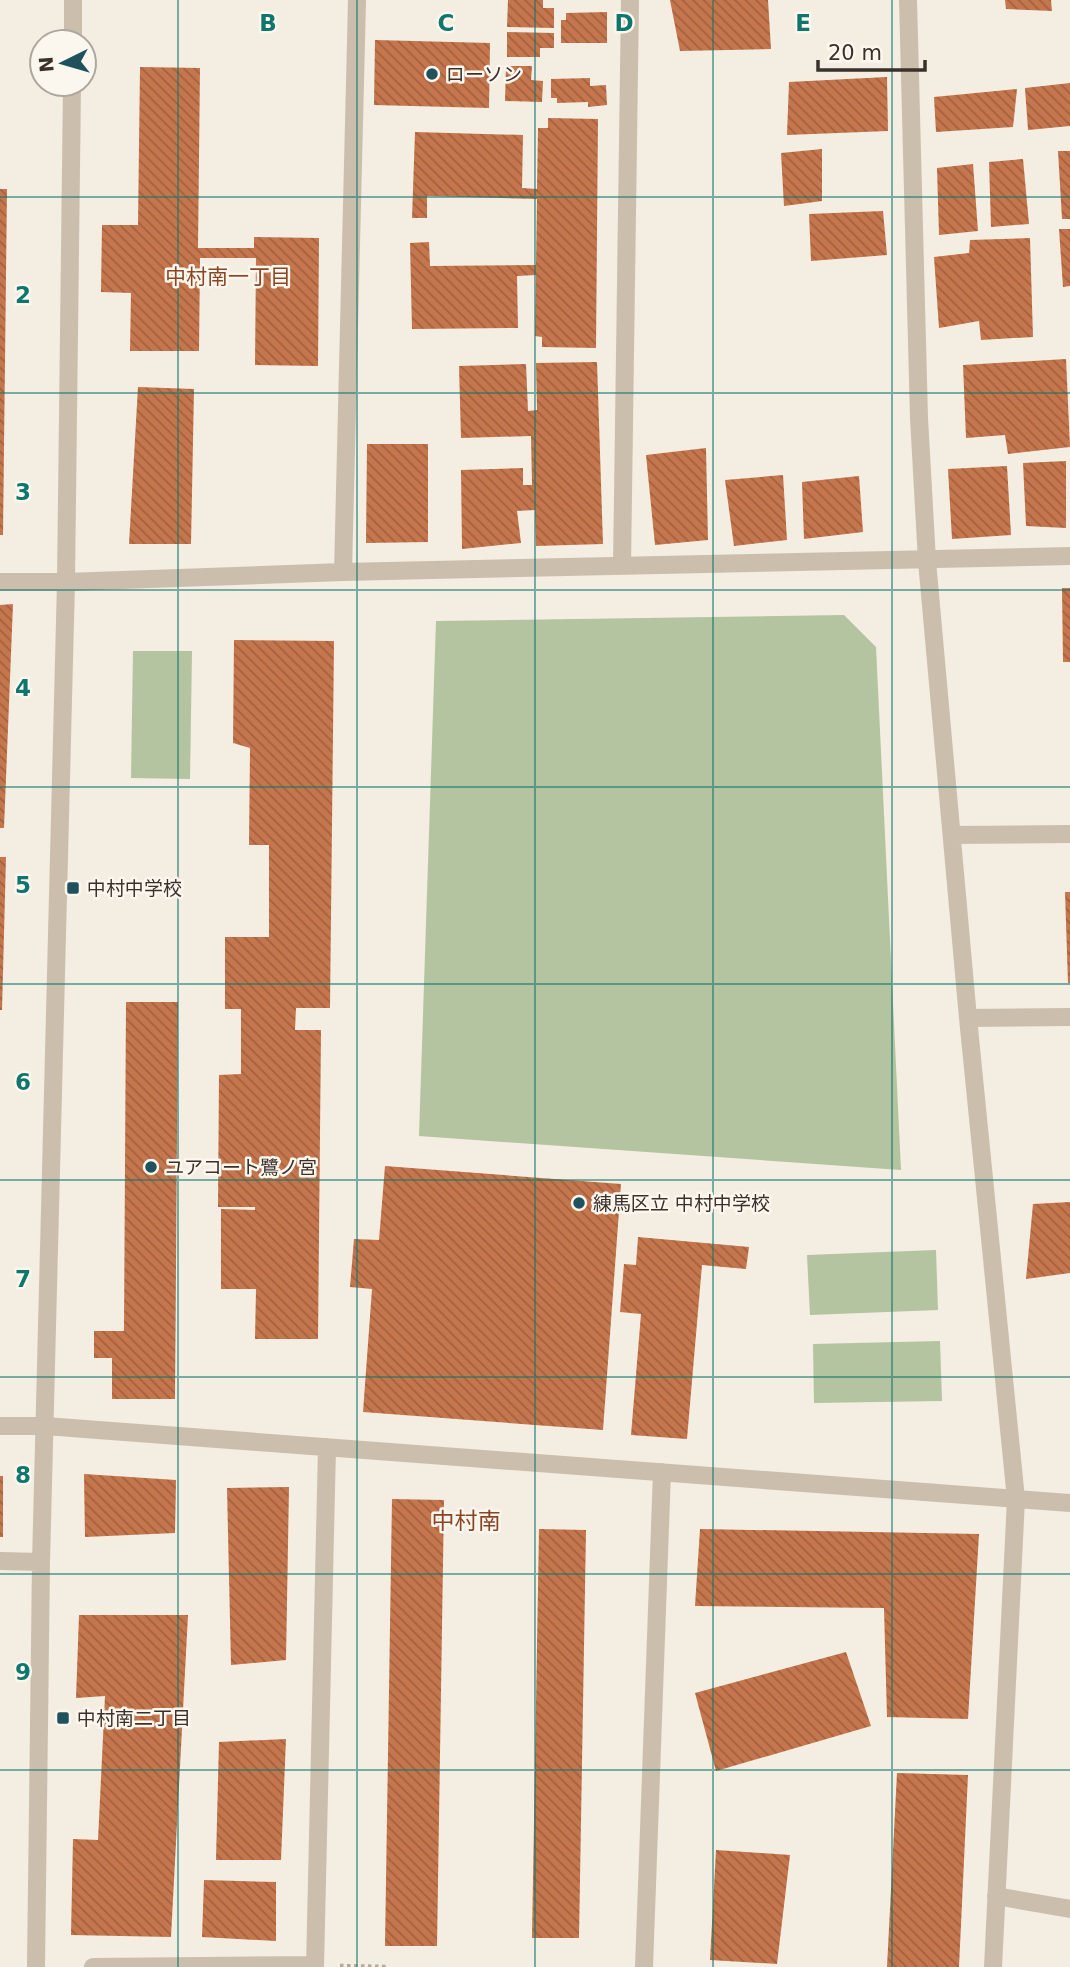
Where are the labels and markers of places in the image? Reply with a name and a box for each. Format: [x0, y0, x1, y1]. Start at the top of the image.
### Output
place label: ローソン [446, 63, 522, 85]
marker: ローソン [424, 66, 440, 82]
place label: 中村中学校 [87, 877, 182, 899]
marker: 中村中学校 [65, 880, 81, 896]
place label: ユアコート鷺ノ宮 [165, 1156, 317, 1178]
marker: ユアコート鷺ノ宮 [143, 1159, 159, 1175]
place label: 練馬区立 中村中学校 [593, 1192, 770, 1214]
marker: 練馬区立 中村中学校 [571, 1195, 587, 1211]
place label: 中村南二丁目 [77, 1707, 191, 1729]
marker: 中村南二丁目 [55, 1710, 71, 1726]

